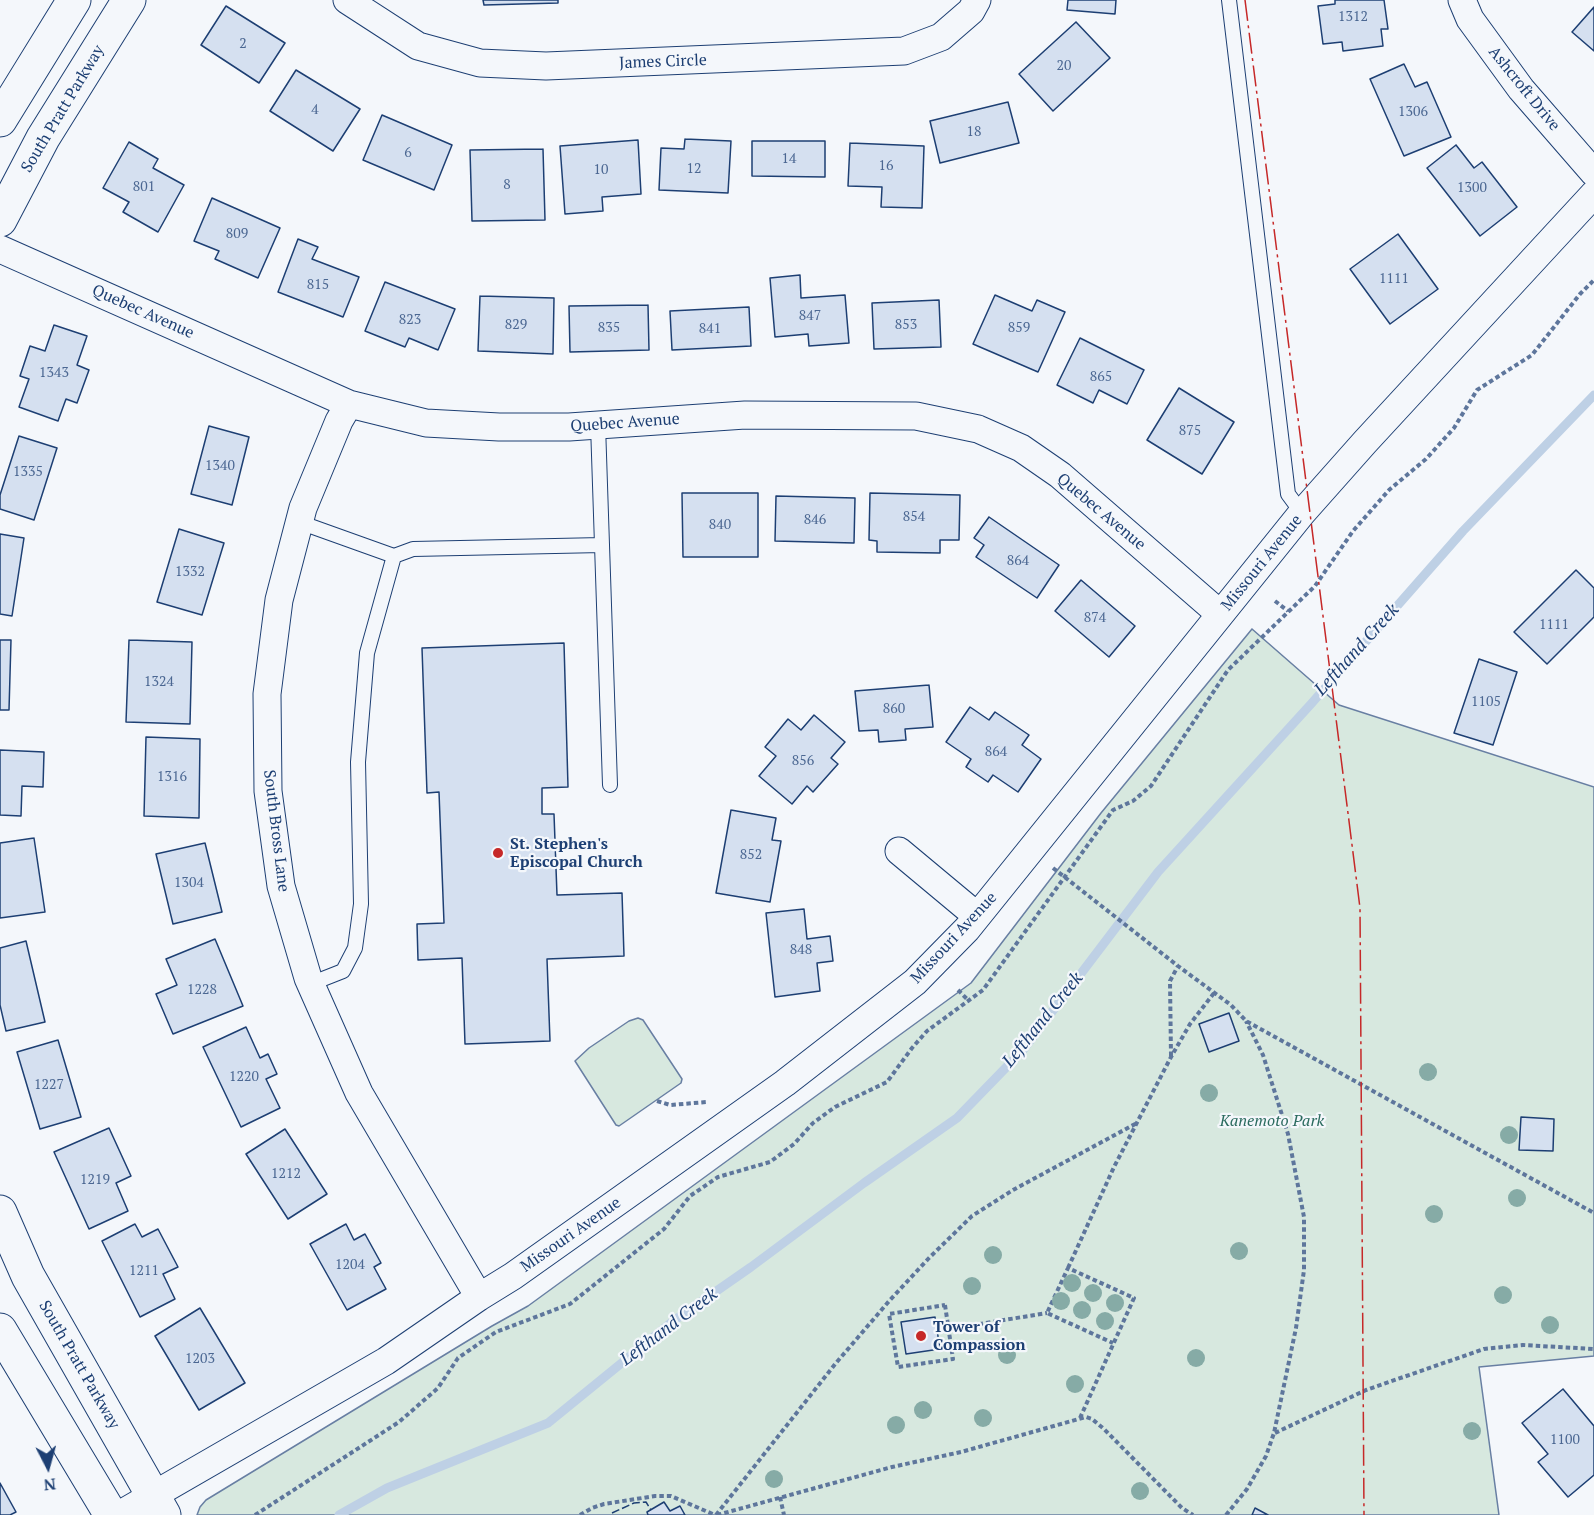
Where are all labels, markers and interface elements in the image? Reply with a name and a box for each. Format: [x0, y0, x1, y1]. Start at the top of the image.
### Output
house number: 1312 [1338, 9, 1368, 25]
house number: 2 [239, 36, 247, 52]
street label: South Pratt Parkway [17, 42, 109, 176]
street label: Ashcroft Drive [1484, 43, 1564, 135]
street label: James Circle [619, 51, 707, 73]
house number: 20 [1057, 58, 1071, 74]
house number: 4 [311, 102, 319, 118]
house number: 1306 [1398, 104, 1428, 120]
house number: 18 [967, 124, 981, 140]
house number: 6 [404, 145, 412, 161]
house number: 14 [782, 151, 796, 167]
house number: 16 [879, 158, 893, 174]
house number: 12 [687, 161, 701, 177]
house number: 10 [594, 162, 608, 178]
house number: 8 [503, 177, 511, 193]
house number: 801 [133, 179, 155, 195]
house number: 1300 [1457, 180, 1487, 196]
house number: 809 [226, 226, 248, 242]
house number: 1111 [1379, 271, 1409, 287]
house number: 815 [307, 277, 329, 293]
street label: Quebec Avenue [89, 281, 197, 343]
house number: 847 [799, 308, 821, 324]
house number: 823 [399, 312, 421, 328]
house number: 829 [505, 317, 527, 333]
house number: 853 [895, 317, 917, 333]
house number: 835 [598, 320, 620, 336]
house number: 859 [1008, 320, 1030, 336]
house number: 841 [699, 321, 721, 337]
house number: 1343 [39, 365, 69, 381]
house number: 865 [1090, 369, 1112, 385]
street label: Quebec Avenue [570, 410, 680, 436]
house number: 875 [1179, 423, 1201, 439]
house number: 1340 [205, 458, 235, 474]
house number: 1335 [13, 464, 43, 480]
street label: Quebec Avenue [1053, 469, 1149, 555]
house number: 854 [903, 509, 925, 525]
street label: Missouri Avenue [1217, 511, 1307, 615]
house number: 846 [804, 512, 826, 528]
house number: 840 [709, 517, 731, 533]
house number: 864 [1007, 553, 1029, 569]
house number: 1332 [175, 564, 205, 580]
water label: Lefthand Creek [1310, 600, 1404, 700]
house number: 874 [1084, 610, 1106, 626]
house number: 1111 [1539, 617, 1569, 633]
house number: 1324 [144, 674, 174, 690]
house number: 1105 [1471, 694, 1501, 710]
house number: 860 [883, 701, 905, 717]
house number: 864 [985, 744, 1007, 760]
house number: 856 [792, 753, 814, 769]
house number: 1316 [157, 769, 187, 785]
street label: South Bross Lane [259, 769, 293, 893]
place label: St. Stephen's Episcopal Church [510, 834, 643, 872]
marker: St. Stephen's Episcopal Church [491, 846, 505, 860]
house number: 852 [740, 847, 762, 863]
house number: 1304 [174, 875, 204, 891]
street label: Missouri Avenue [907, 888, 1001, 988]
house number: 848 [790, 942, 812, 958]
water label: Lefthand Creek [998, 968, 1088, 1072]
house number: 1228 [187, 982, 217, 998]
house number: 1220 [229, 1069, 259, 1085]
house number: 1227 [34, 1077, 64, 1093]
park label: Kanemoto Park [1220, 1111, 1324, 1131]
house number: 1212 [271, 1166, 301, 1182]
house number: 1219 [80, 1172, 110, 1188]
street label: Missouri Avenue [517, 1193, 625, 1277]
house number: 1204 [335, 1257, 365, 1273]
house number: 1211 [129, 1263, 159, 1279]
water label: Lefthand Creek [616, 1283, 722, 1371]
street label: South Pratt Parkway [34, 1297, 124, 1433]
place label: Tower of Compassion [933, 1317, 1026, 1355]
marker: Tower of Compassion [914, 1329, 928, 1343]
house number: 1203 [185, 1351, 215, 1367]
house number: 1100 [1550, 1432, 1580, 1448]
north arrow [18, 1437, 78, 1497]
text: N [43, 1473, 57, 1496]

